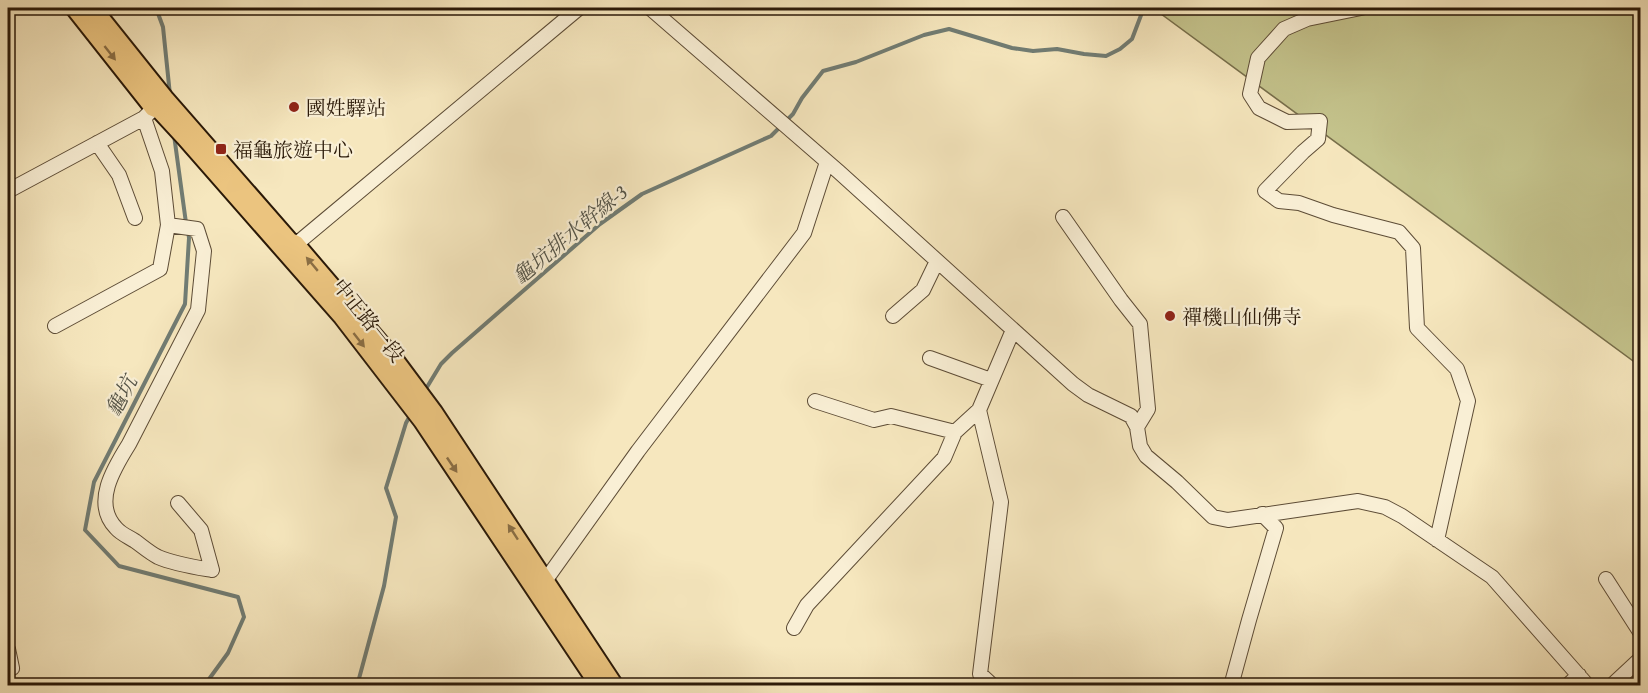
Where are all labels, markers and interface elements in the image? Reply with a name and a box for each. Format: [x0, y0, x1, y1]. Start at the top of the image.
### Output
one-way arrow [103, 46, 115, 61]
place label: 國姓驛站 [306, 93, 386, 122]
marker: 國姓驛站 [287, 100, 301, 114]
place label: 福龜旅遊中心 [233, 135, 353, 164]
marker: 福龜旅遊中心 [214, 142, 228, 156]
water label: 龜坑排水幹線-3 [506, 177, 634, 291]
one-way arrow [306, 256, 319, 272]
street label: 中正路一段 [326, 272, 412, 368]
place label: 禪機山仙佛寺 [1182, 302, 1302, 331]
marker: 禪機山仙佛寺 [1163, 309, 1177, 323]
one-way arrow [353, 332, 366, 348]
water label: 龜坑 [98, 368, 146, 422]
one-way arrow [446, 457, 458, 473]
one-way arrow [507, 524, 518, 540]

